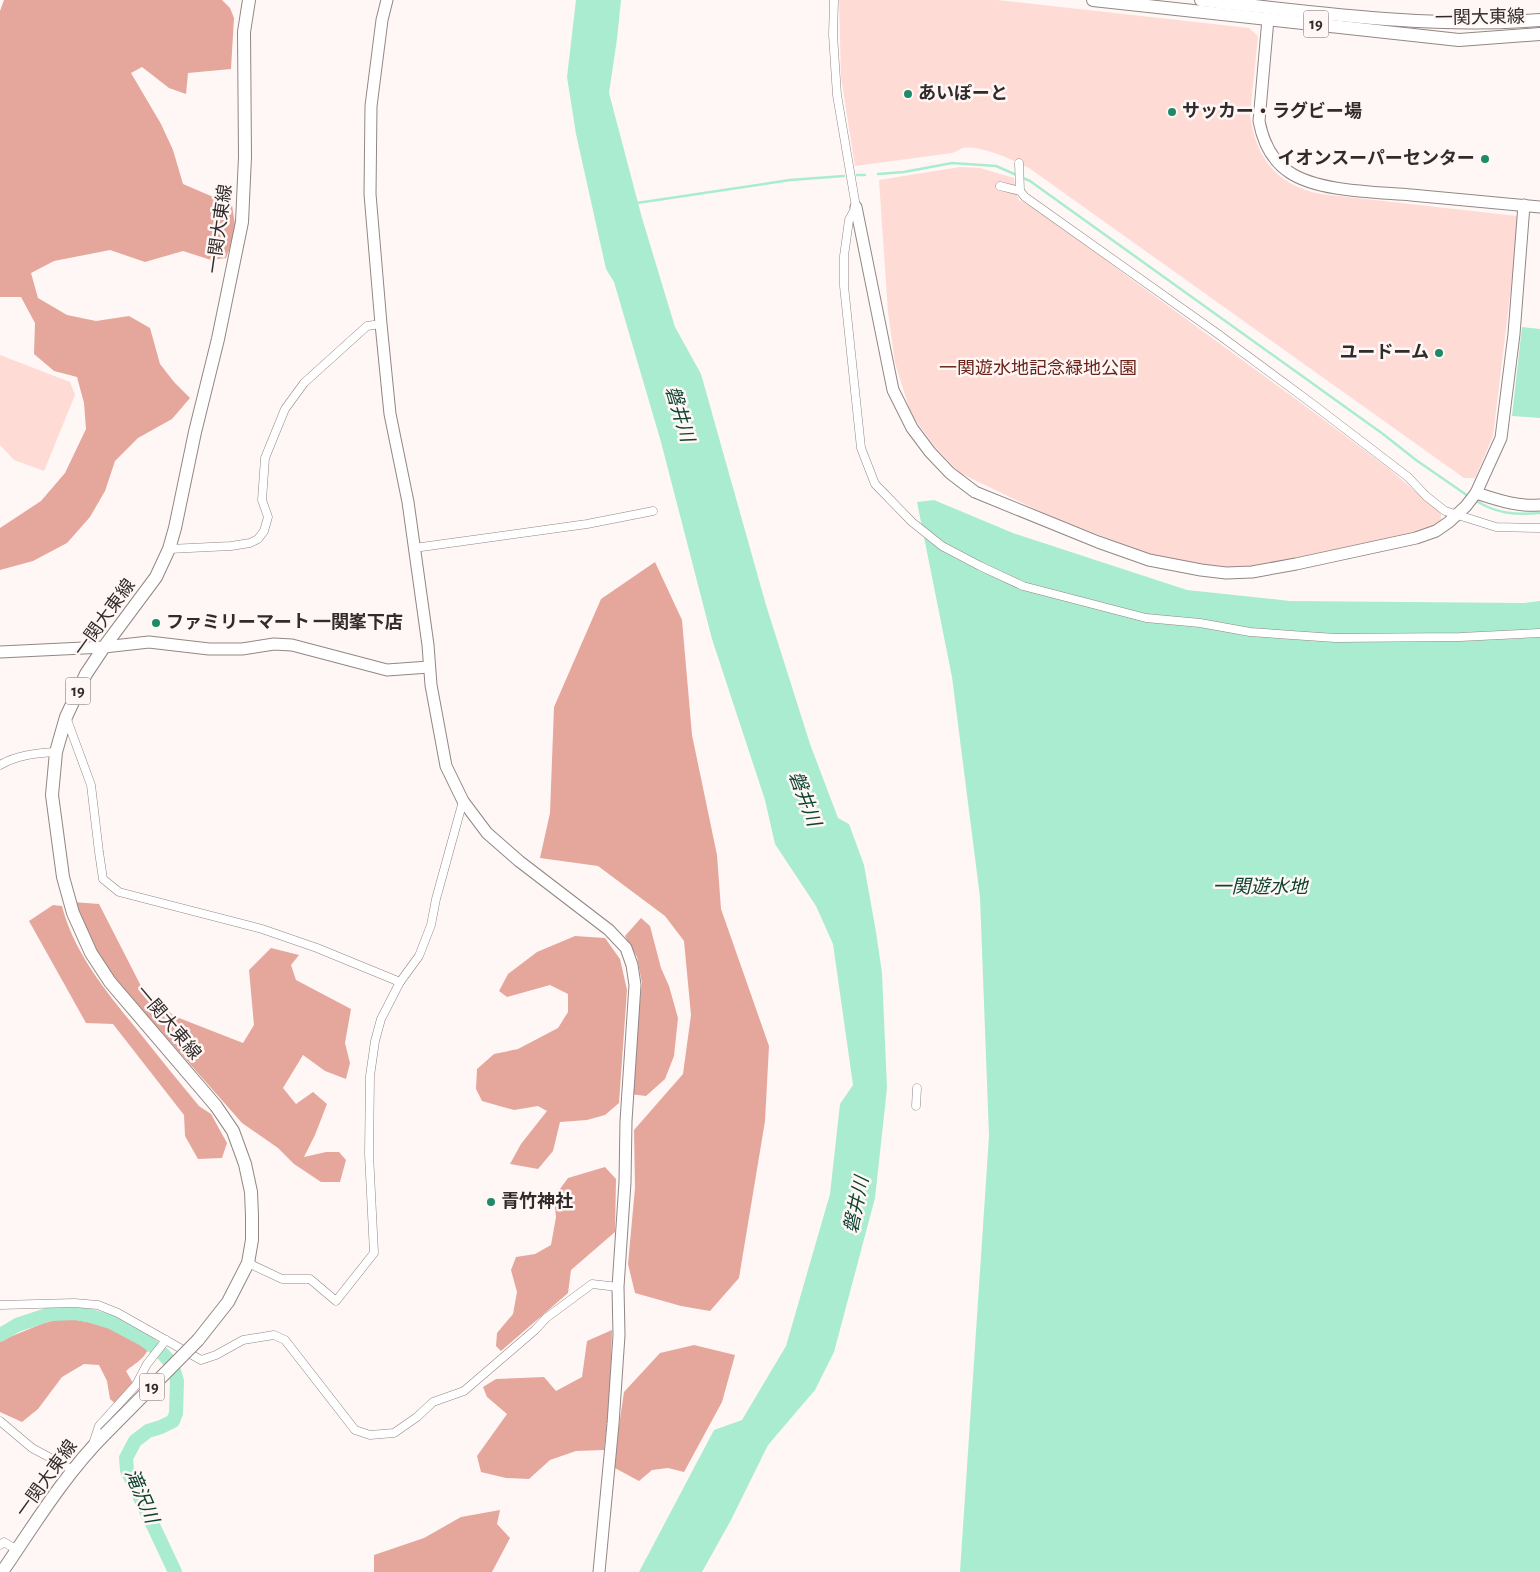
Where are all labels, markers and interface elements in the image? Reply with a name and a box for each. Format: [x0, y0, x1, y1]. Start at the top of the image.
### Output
street label: 一関大東線 [1435, 6, 1525, 28]
road number: 19 [1304, 10, 1328, 38]
place label: あいぽーと [918, 83, 1008, 103]
marker: あいぽーと [902, 88, 914, 100]
place label: サッカー・ラグビー場 [1182, 101, 1362, 121]
marker: サッカー・ラグビー場 [1166, 106, 1178, 118]
place label: イオンスーパーセンター [1278, 149, 1475, 168]
marker: イオンスーパーセンター [1479, 153, 1491, 165]
street label: 一関大東線 [203, 183, 235, 275]
place label: ユードーム [1340, 343, 1429, 362]
marker: ユードーム [1433, 347, 1445, 359]
park label: 一関遊水地記念緑地公園 [939, 358, 1137, 378]
water label: 磐井川 [662, 383, 699, 446]
street label: 一関大東線 [70, 575, 139, 660]
place label: ファミリーマート 一関峯下店 [166, 613, 403, 632]
marker: ファミリーマート 一関峯下店 [150, 617, 162, 629]
road number: 19 [66, 678, 90, 704]
water label: 磐井川 [785, 768, 826, 831]
water label: 一関遊水地 [1212, 876, 1309, 897]
street label: 一関大東線 [132, 981, 205, 1063]
water label: 磐井川 [840, 1173, 873, 1235]
place label: 青竹神社 [501, 1191, 573, 1211]
marker: 青竹神社 [485, 1196, 497, 1208]
road number: 19 [140, 1374, 164, 1400]
street label: 一関大東線 [12, 1436, 81, 1521]
water label: 滝沢川 [121, 1466, 163, 1528]

